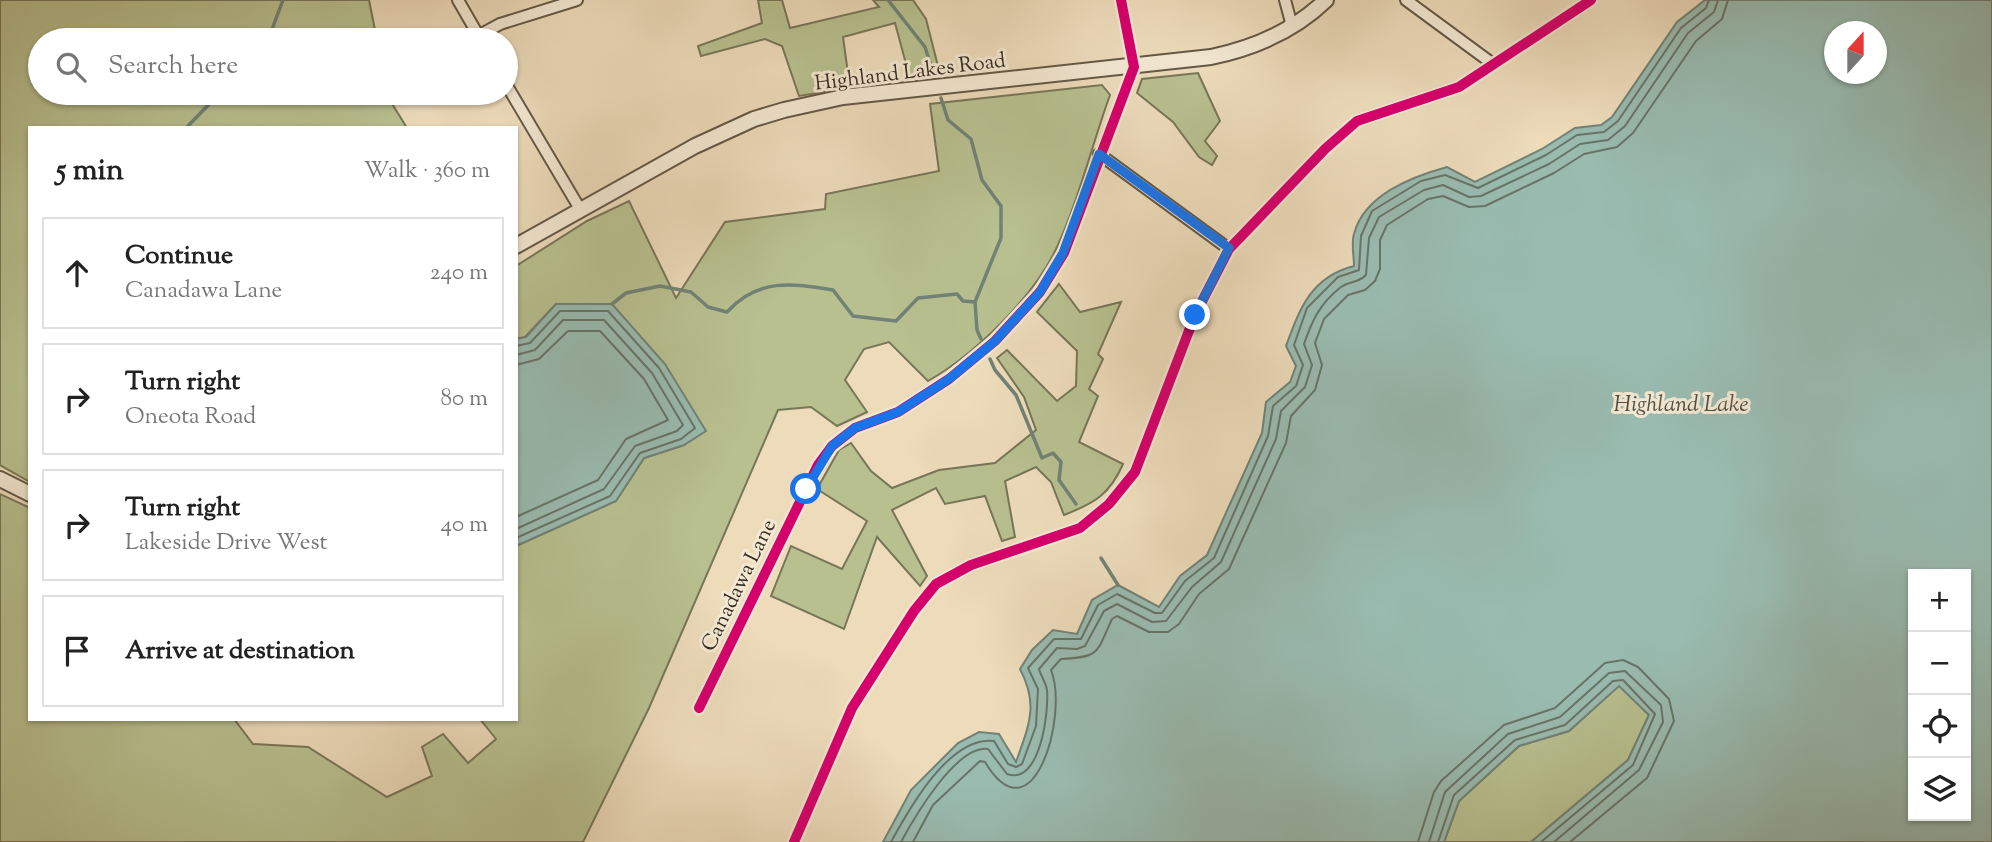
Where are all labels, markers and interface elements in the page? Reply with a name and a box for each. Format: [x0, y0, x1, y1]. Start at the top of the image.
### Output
north arrow [1824, 21, 1887, 84]
search box [28, 28, 518, 105]
street label: Highland Lakes Road [813, 46, 1008, 100]
icon: search [52, 48, 90, 86]
text: Search here [108, 48, 238, 85]
text: 5 min [56, 150, 124, 193]
text: Walk · 360 m [364, 155, 490, 188]
text: Continue [125, 238, 233, 275]
icon: ahead [58, 254, 96, 292]
text: 240 m [430, 257, 488, 290]
text: Canadawa Lane [125, 275, 282, 308]
route end [1179, 299, 1210, 330]
text: Turn right [125, 364, 240, 401]
icon: right [58, 380, 96, 418]
text: 80 m [440, 383, 488, 416]
water label: Highland Lake [1614, 389, 1748, 422]
text: Oneota Road [125, 401, 256, 434]
route start [790, 473, 821, 504]
text: Turn right [125, 490, 240, 527]
icon: right [58, 506, 96, 544]
text: 40 m [441, 509, 488, 542]
street label: Canadawa Lane [695, 515, 785, 657]
text: Lakeside Drive West [125, 527, 327, 560]
map controls [1908, 569, 1971, 821]
button: + [1908, 569, 1971, 632]
icon: arrive [58, 632, 96, 670]
button: − [1908, 632, 1971, 695]
text: Arrive at destination [125, 633, 355, 670]
button: locate [1908, 695, 1971, 758]
button: layers [1908, 758, 1971, 821]

